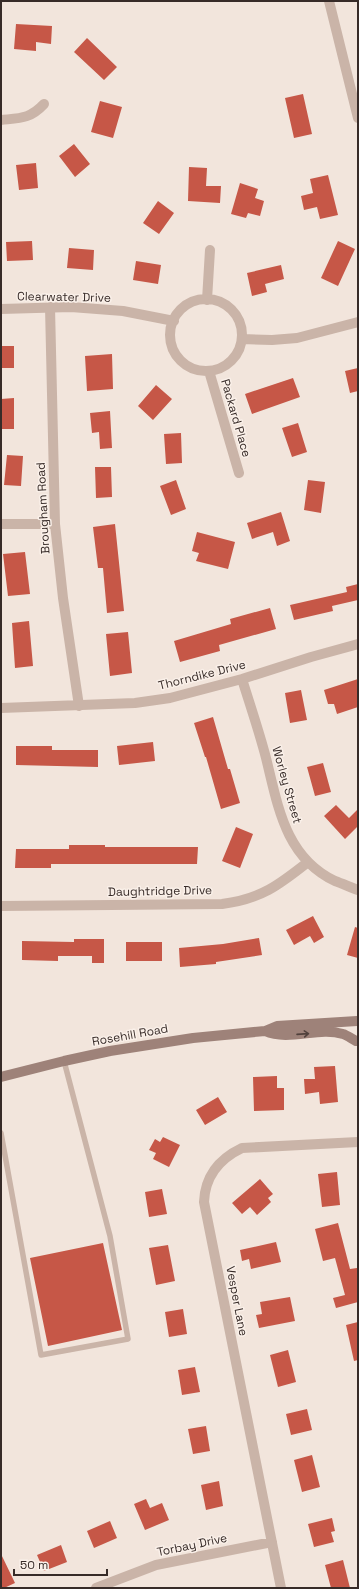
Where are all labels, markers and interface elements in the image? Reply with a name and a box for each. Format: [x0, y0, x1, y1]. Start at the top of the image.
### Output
street label: Clearwater Drive [17, 288, 111, 306]
street label: Packard Place [217, 377, 255, 459]
street label: Brougham Road [33, 462, 53, 554]
street label: Thorndike Drive [157, 656, 247, 694]
street label: Worley Street [268, 745, 306, 825]
street label: Daughtridge Drive [108, 882, 212, 900]
street label: Rosehill Road [91, 1020, 169, 1050]
one-way arrow [297, 1030, 310, 1037]
street label: Vesper Lane [222, 1265, 252, 1337]
street label: Torbay Drive [155, 1530, 229, 1560]
scale bar [14, 1551, 107, 1577]
text: 50 m [20, 1557, 48, 1573]

